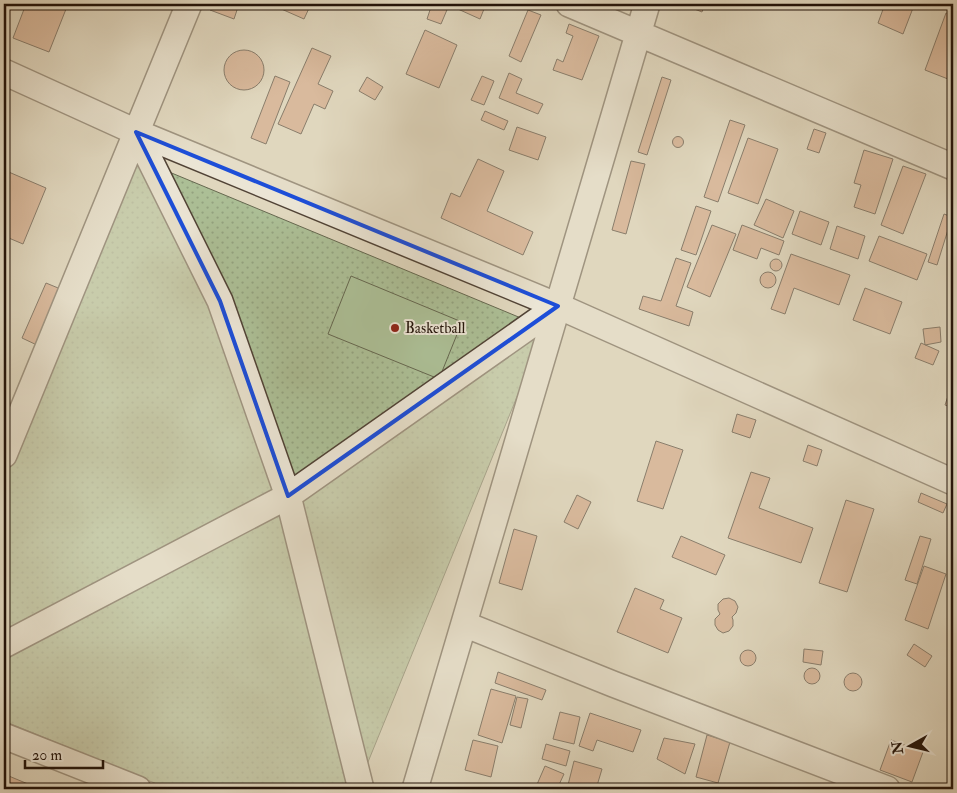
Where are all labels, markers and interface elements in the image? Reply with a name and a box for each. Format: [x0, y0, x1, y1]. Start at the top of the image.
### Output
place label: Basketball [405, 319, 466, 338]
marker: Basketball [389, 322, 401, 334]
north arrow [884, 720, 934, 770]
scale bar [25, 738, 102, 770]
text: N [888, 740, 907, 756]
text: 20 m [32, 746, 62, 765]

